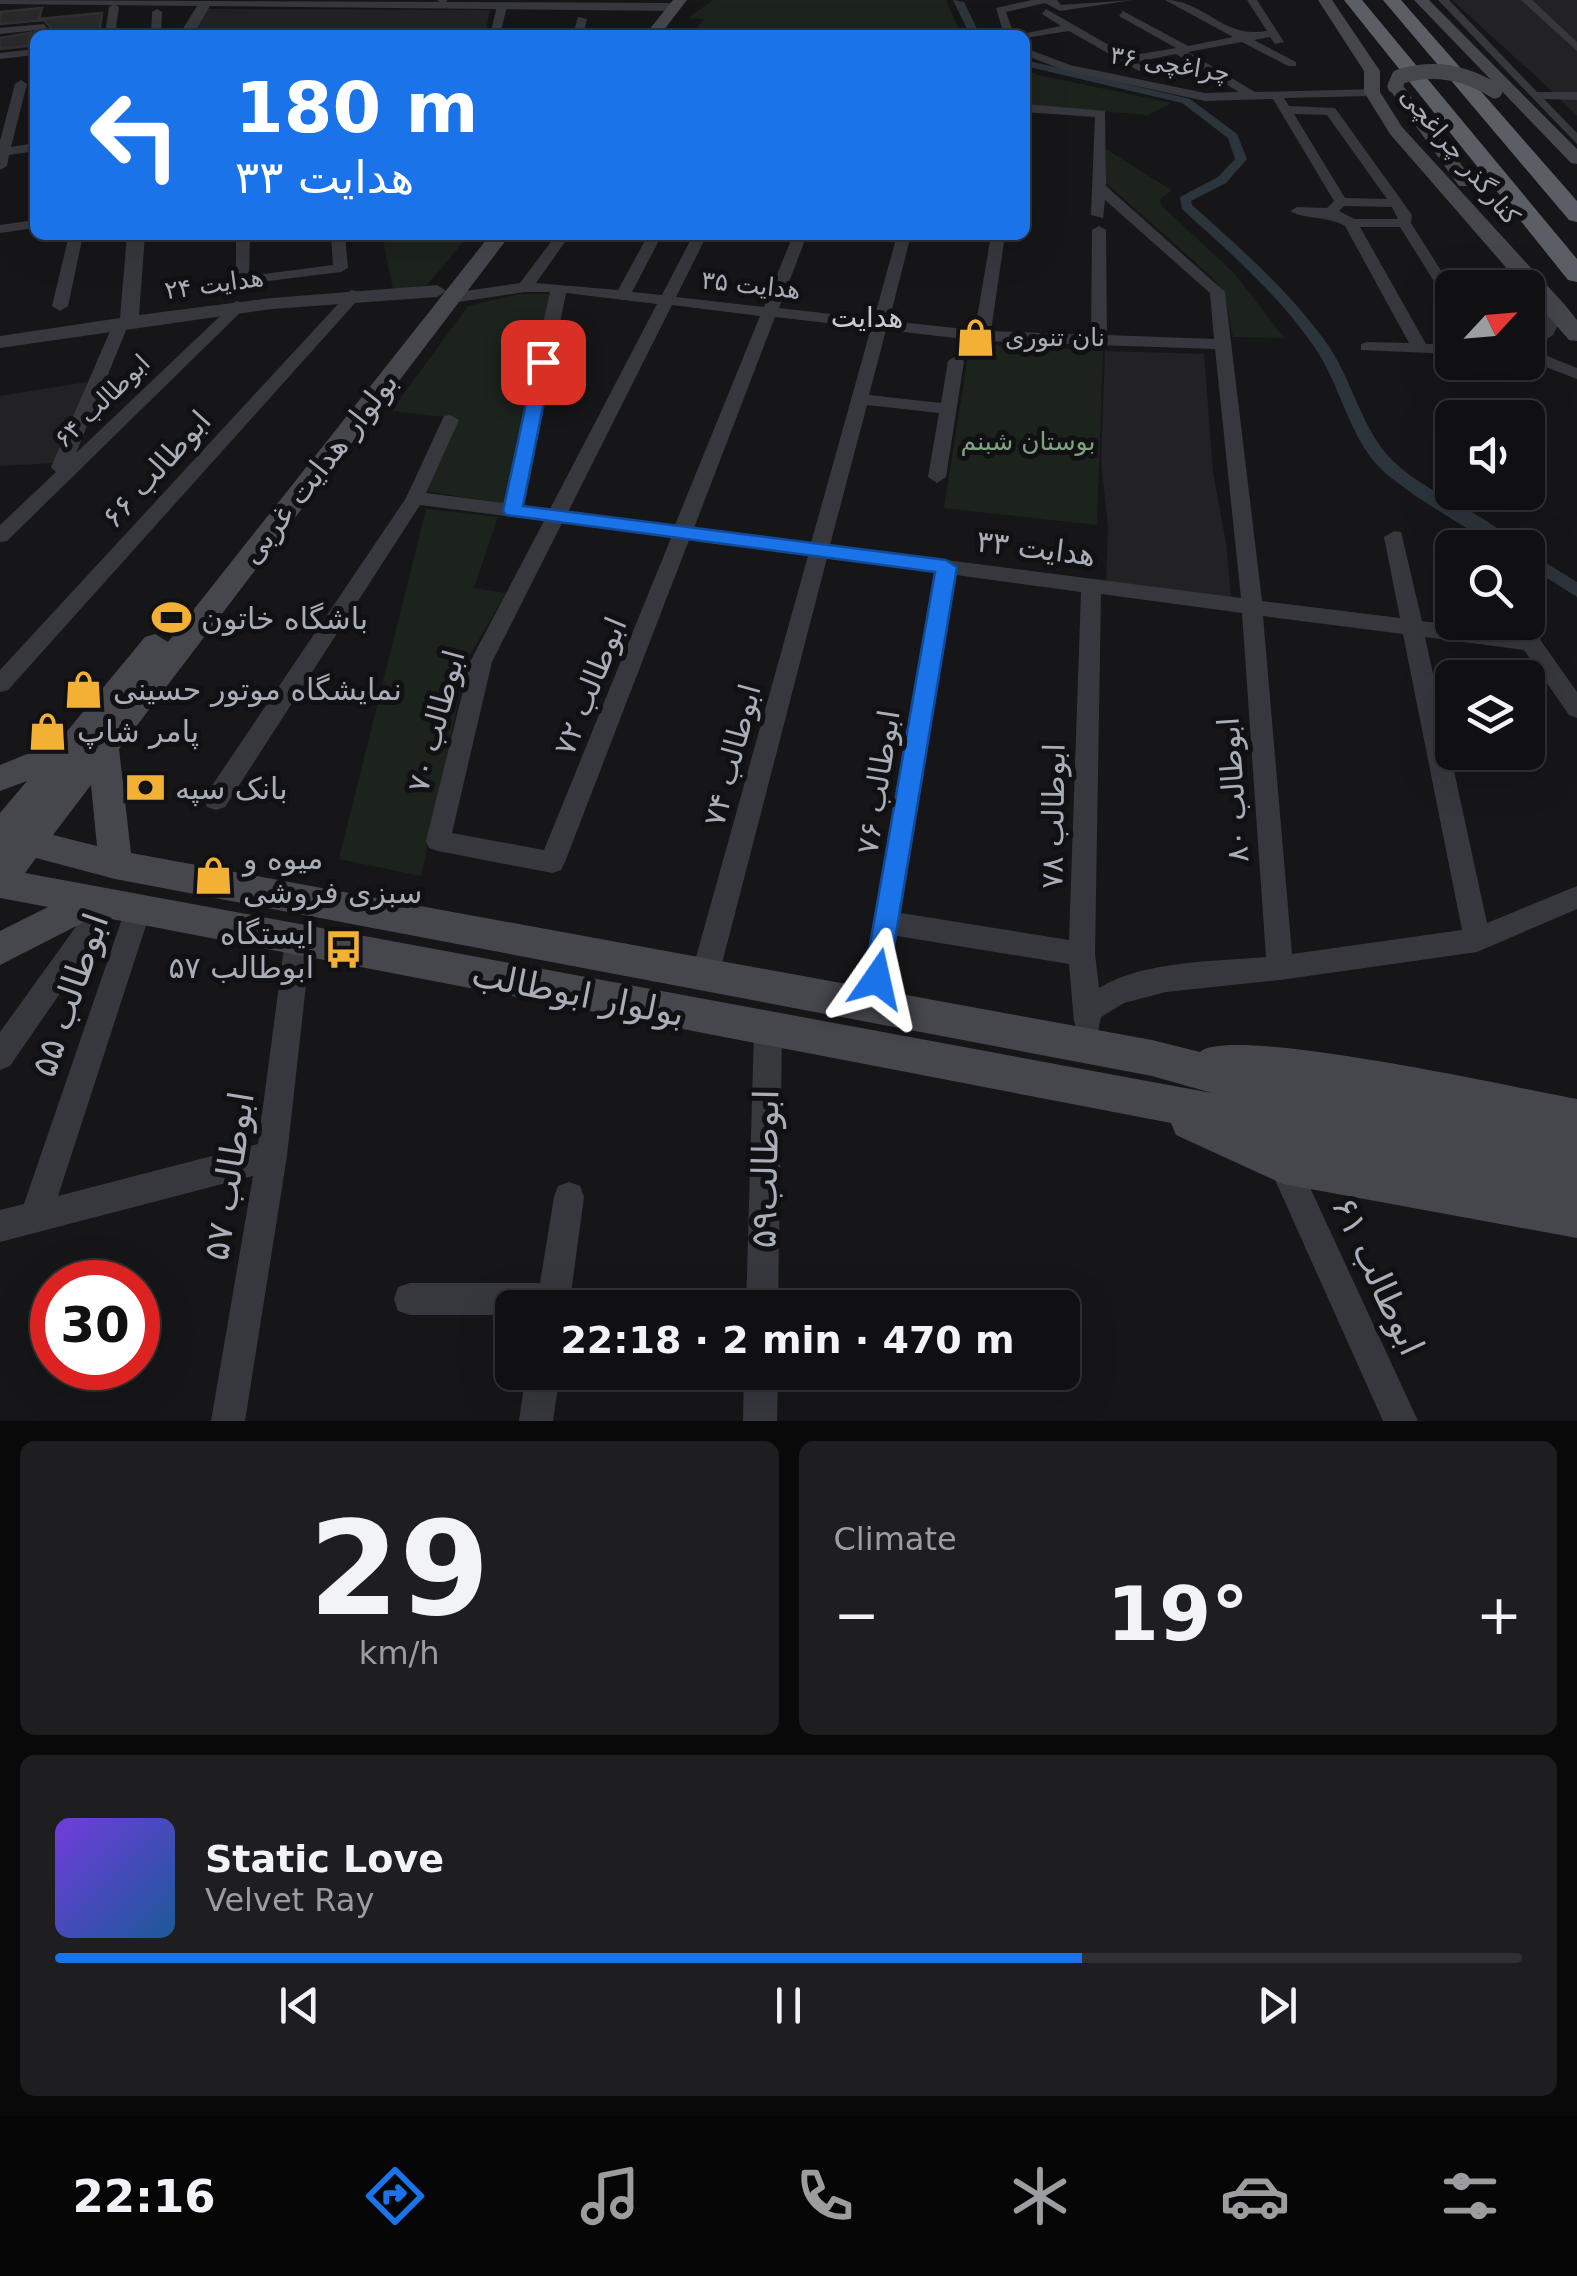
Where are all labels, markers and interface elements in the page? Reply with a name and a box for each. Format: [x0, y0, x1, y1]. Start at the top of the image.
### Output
street label: چراغچی ۳۶ [1108, 40, 1232, 88]
text: 180 m [235, 67, 478, 149]
icon: left [70, 70, 200, 200]
street label: کنارگذر چراغچی [1394, 81, 1526, 231]
text: هدایت ۳۳ [235, 151, 414, 204]
street label: هدایت ۲۴ [163, 263, 265, 305]
street label: هدایت ۳۵ [700, 265, 802, 305]
north arrow [1435, 270, 1545, 380]
map controls [1435, 270, 1545, 770]
district label: هدایت [831, 301, 903, 334]
shop icon: نان تنوری [954, 316, 996, 358]
pin [501, 320, 586, 405]
place label: نان تنوری [1005, 323, 1105, 352]
icon: arrive [516, 335, 571, 390]
street label: ابوطالب ۶۴ [48, 348, 156, 454]
street label: بولوار هدایت غربی [233, 365, 405, 571]
button: sound [1435, 400, 1545, 510]
street label: ابوطالب ۶۶ [94, 403, 218, 535]
park label: بوستان شبنم [961, 427, 1095, 457]
street label: هدایت ۳۳ [975, 523, 1097, 573]
button: search [1435, 530, 1545, 640]
sports icon: باشگاه خاتون [150, 597, 192, 639]
place label: باشگاه خاتون [201, 601, 368, 636]
street label: ابوطالب ۷۲ [547, 612, 633, 760]
street label: ابوطالب ۷۰ [400, 646, 472, 796]
button: layers [1435, 660, 1545, 770]
shop icon: نمایشگاه موتور حسینی [62, 668, 104, 710]
place label: نمایشگاه موتور حسینی [113, 672, 402, 707]
street label: ابوطالب ۷۴ [696, 680, 768, 830]
street label: ابوطالب ۷۶ [849, 707, 907, 857]
shop icon: پامر شاپ [26, 710, 68, 752]
place label: پامر شاپ [77, 714, 199, 750]
street label: ابوطالب ۸۰ [1210, 716, 1256, 864]
street label: ابوطالب ۷۸ [1034, 743, 1072, 889]
bank icon: بانک سپه [124, 767, 166, 809]
place label: بانک سپه [175, 771, 288, 807]
place label: میوه و سبزی فروشی [241, 841, 422, 911]
shop icon: میوه و سبزی فروشی [192, 854, 234, 896]
street label: ابوطالب ۵۵ [23, 908, 118, 1082]
place label: ایستگاه ابوطالب ۵۷ [168, 916, 314, 985]
position arrow [825, 927, 929, 1031]
bus stop icon: ایستگاه ابوطالب ۵۷ [323, 929, 365, 971]
street label: بولوار ابوطالب [468, 954, 688, 1035]
street label: ابوطالب ۵۷ [196, 1089, 263, 1263]
street label: ابوطالب۵۹ [744, 1089, 787, 1249]
street label: ابوطالب ۶۱ [1323, 1191, 1432, 1362]
speed limit sign: 30 [30, 1260, 160, 1390]
text: 22:18 · 2 min · 470 m [560, 1318, 1015, 1362]
text: 29 [309, 1493, 490, 1645]
text: Climate [834, 1520, 957, 1558]
text: 19° [1107, 1570, 1249, 1658]
text: − [834, 1583, 880, 1647]
text: + [1476, 1583, 1522, 1647]
text: km/h [359, 1634, 440, 1672]
text: Static Love [205, 1837, 444, 1881]
text: Velvet Ray [205, 1881, 374, 1919]
icon: previous [272, 1978, 327, 2033]
icon: pause [761, 1978, 816, 2033]
icon: next [1250, 1978, 1305, 2033]
icon: directions [360, 2161, 430, 2231]
icon: music [575, 2161, 645, 2231]
icon: phone [790, 2161, 860, 2231]
icon: climate [1005, 2161, 1075, 2231]
icon: car [1220, 2161, 1290, 2231]
icon: filters [1435, 2161, 1505, 2231]
text: 22:16 [72, 2170, 216, 2223]

